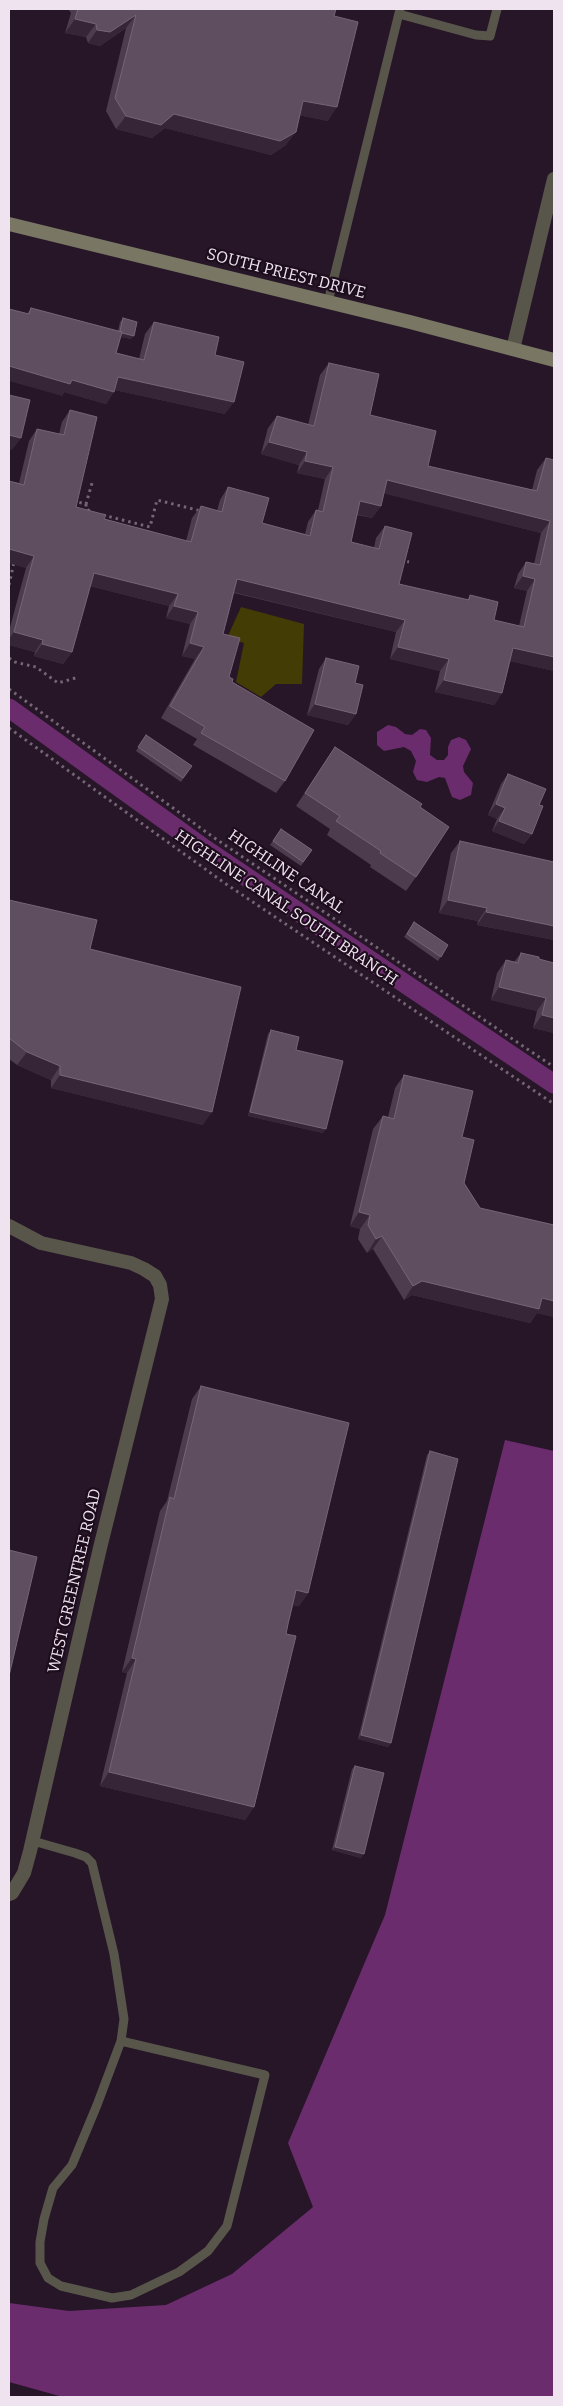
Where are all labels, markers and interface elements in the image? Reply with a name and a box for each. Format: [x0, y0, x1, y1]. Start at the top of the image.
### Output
street label: SOUTH PRIEST DRIVE [205, 245, 367, 303]
street label: HIGHLINE CANAL SOUTH BRANCH [171, 826, 401, 990]
street label: HIGHLINE CANAL [224, 826, 348, 918]
street label: WEST GREENTREE ROAD [44, 1487, 106, 1675]

